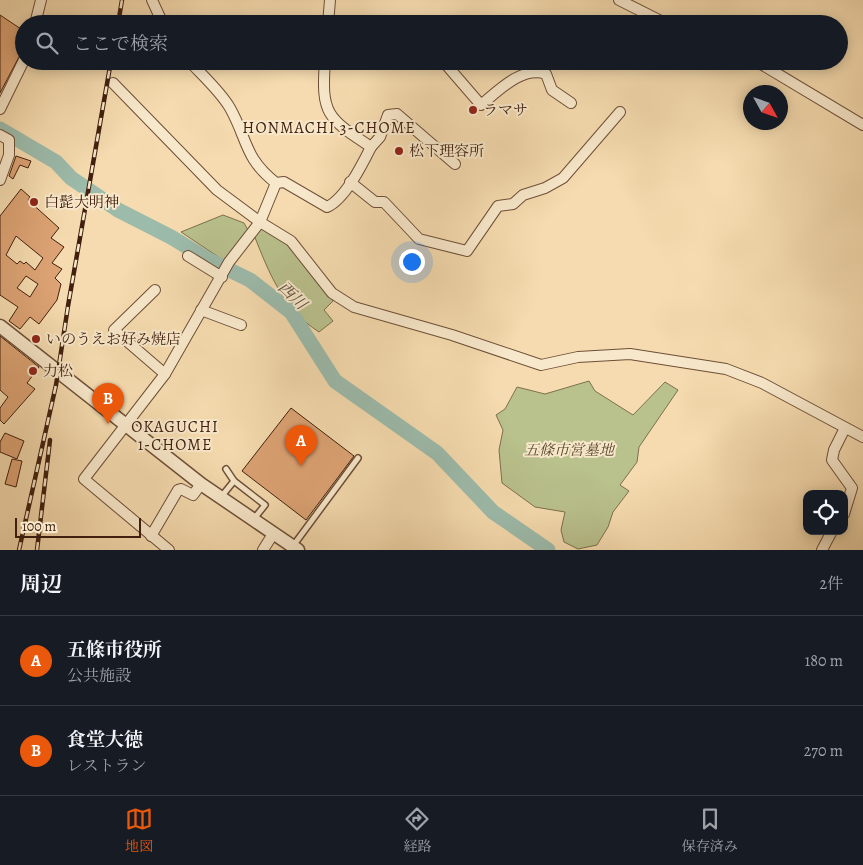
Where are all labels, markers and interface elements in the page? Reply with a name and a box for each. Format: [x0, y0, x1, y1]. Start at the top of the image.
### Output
search box [15, 15, 848, 70]
icon: search [33, 29, 61, 57]
text: ここで検索 [73, 31, 168, 57]
north arrow [743, 85, 788, 130]
place label: ラマサ [483, 100, 528, 120]
marker: ラマサ [467, 104, 479, 116]
district label: HONMACHI 3-CHOME [242, 117, 416, 139]
place label: 松下理容所 [409, 141, 484, 161]
marker: 松下理容所 [393, 145, 405, 157]
place label: 白髭大明神 [44, 192, 119, 212]
marker: 白髭大明神 [28, 196, 40, 208]
your location [399, 249, 425, 275]
water label: 西川 [273, 277, 313, 316]
place label: いのうえお好み焼店 [46, 329, 181, 349]
marker: いのうえお好み焼店 [30, 333, 42, 345]
place label: 力松 [43, 361, 73, 381]
marker: 力松 [27, 365, 39, 377]
pin: B [92, 383, 124, 424]
district label: OKAGUCHI 1-CHOME [131, 416, 219, 456]
pin: A [285, 425, 317, 466]
park label: 五條市営墓地 [524, 440, 616, 460]
map controls [803, 490, 848, 535]
button: locate [803, 490, 848, 535]
scale bar [15, 515, 141, 538]
text: 100 m [22, 517, 56, 536]
text: 周辺 [20, 570, 62, 598]
text: 2件 [819, 573, 843, 595]
text: 五條市役所 [67, 637, 162, 663]
text: A [31, 650, 41, 672]
text: 180 m [805, 650, 843, 672]
text: 公共施設 [67, 665, 131, 687]
text: 食堂大徳 [67, 727, 143, 753]
text: B [31, 740, 41, 762]
text: 270 m [804, 740, 843, 762]
text: レストラン [67, 755, 147, 777]
tab: 地図 [125, 805, 153, 856]
tab: 経路 [403, 805, 431, 856]
tab: 保存済み [682, 805, 738, 856]

